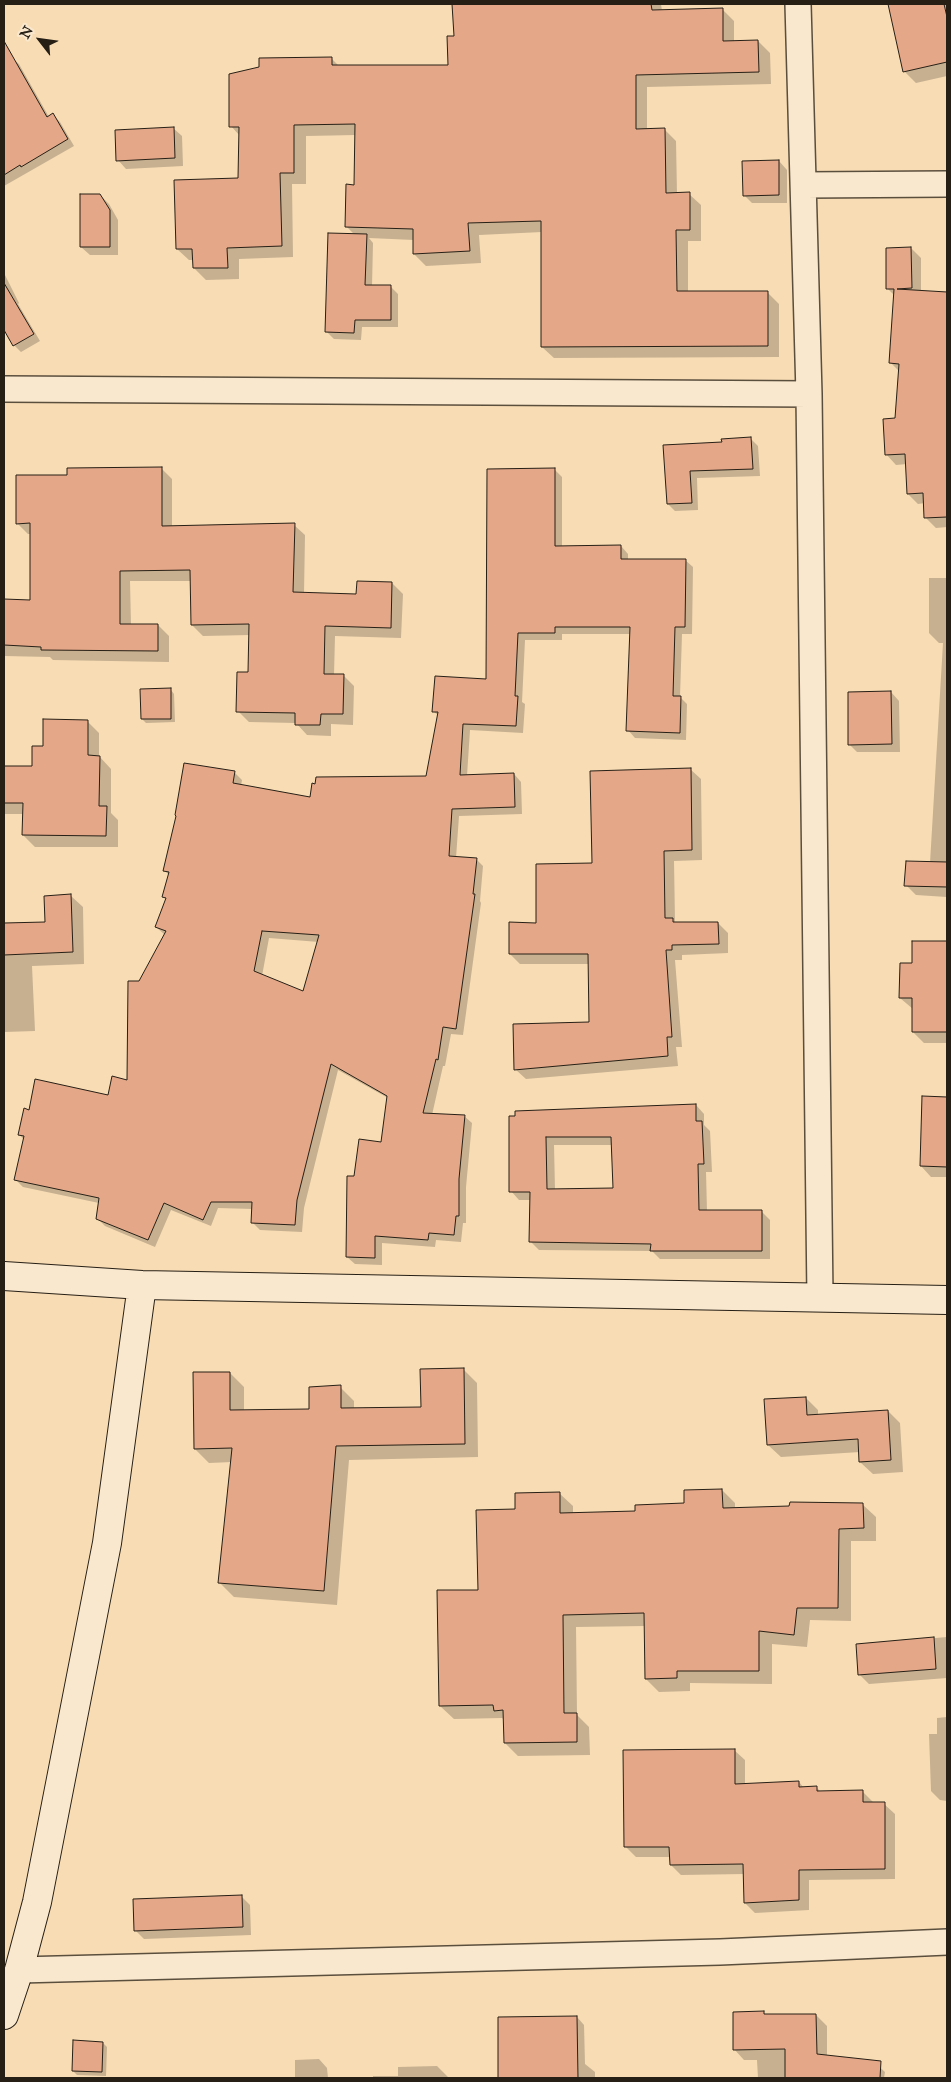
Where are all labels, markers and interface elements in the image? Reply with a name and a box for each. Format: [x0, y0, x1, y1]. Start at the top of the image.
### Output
north arrow [15, 15, 65, 65]
text: N [16, 23, 37, 42]

